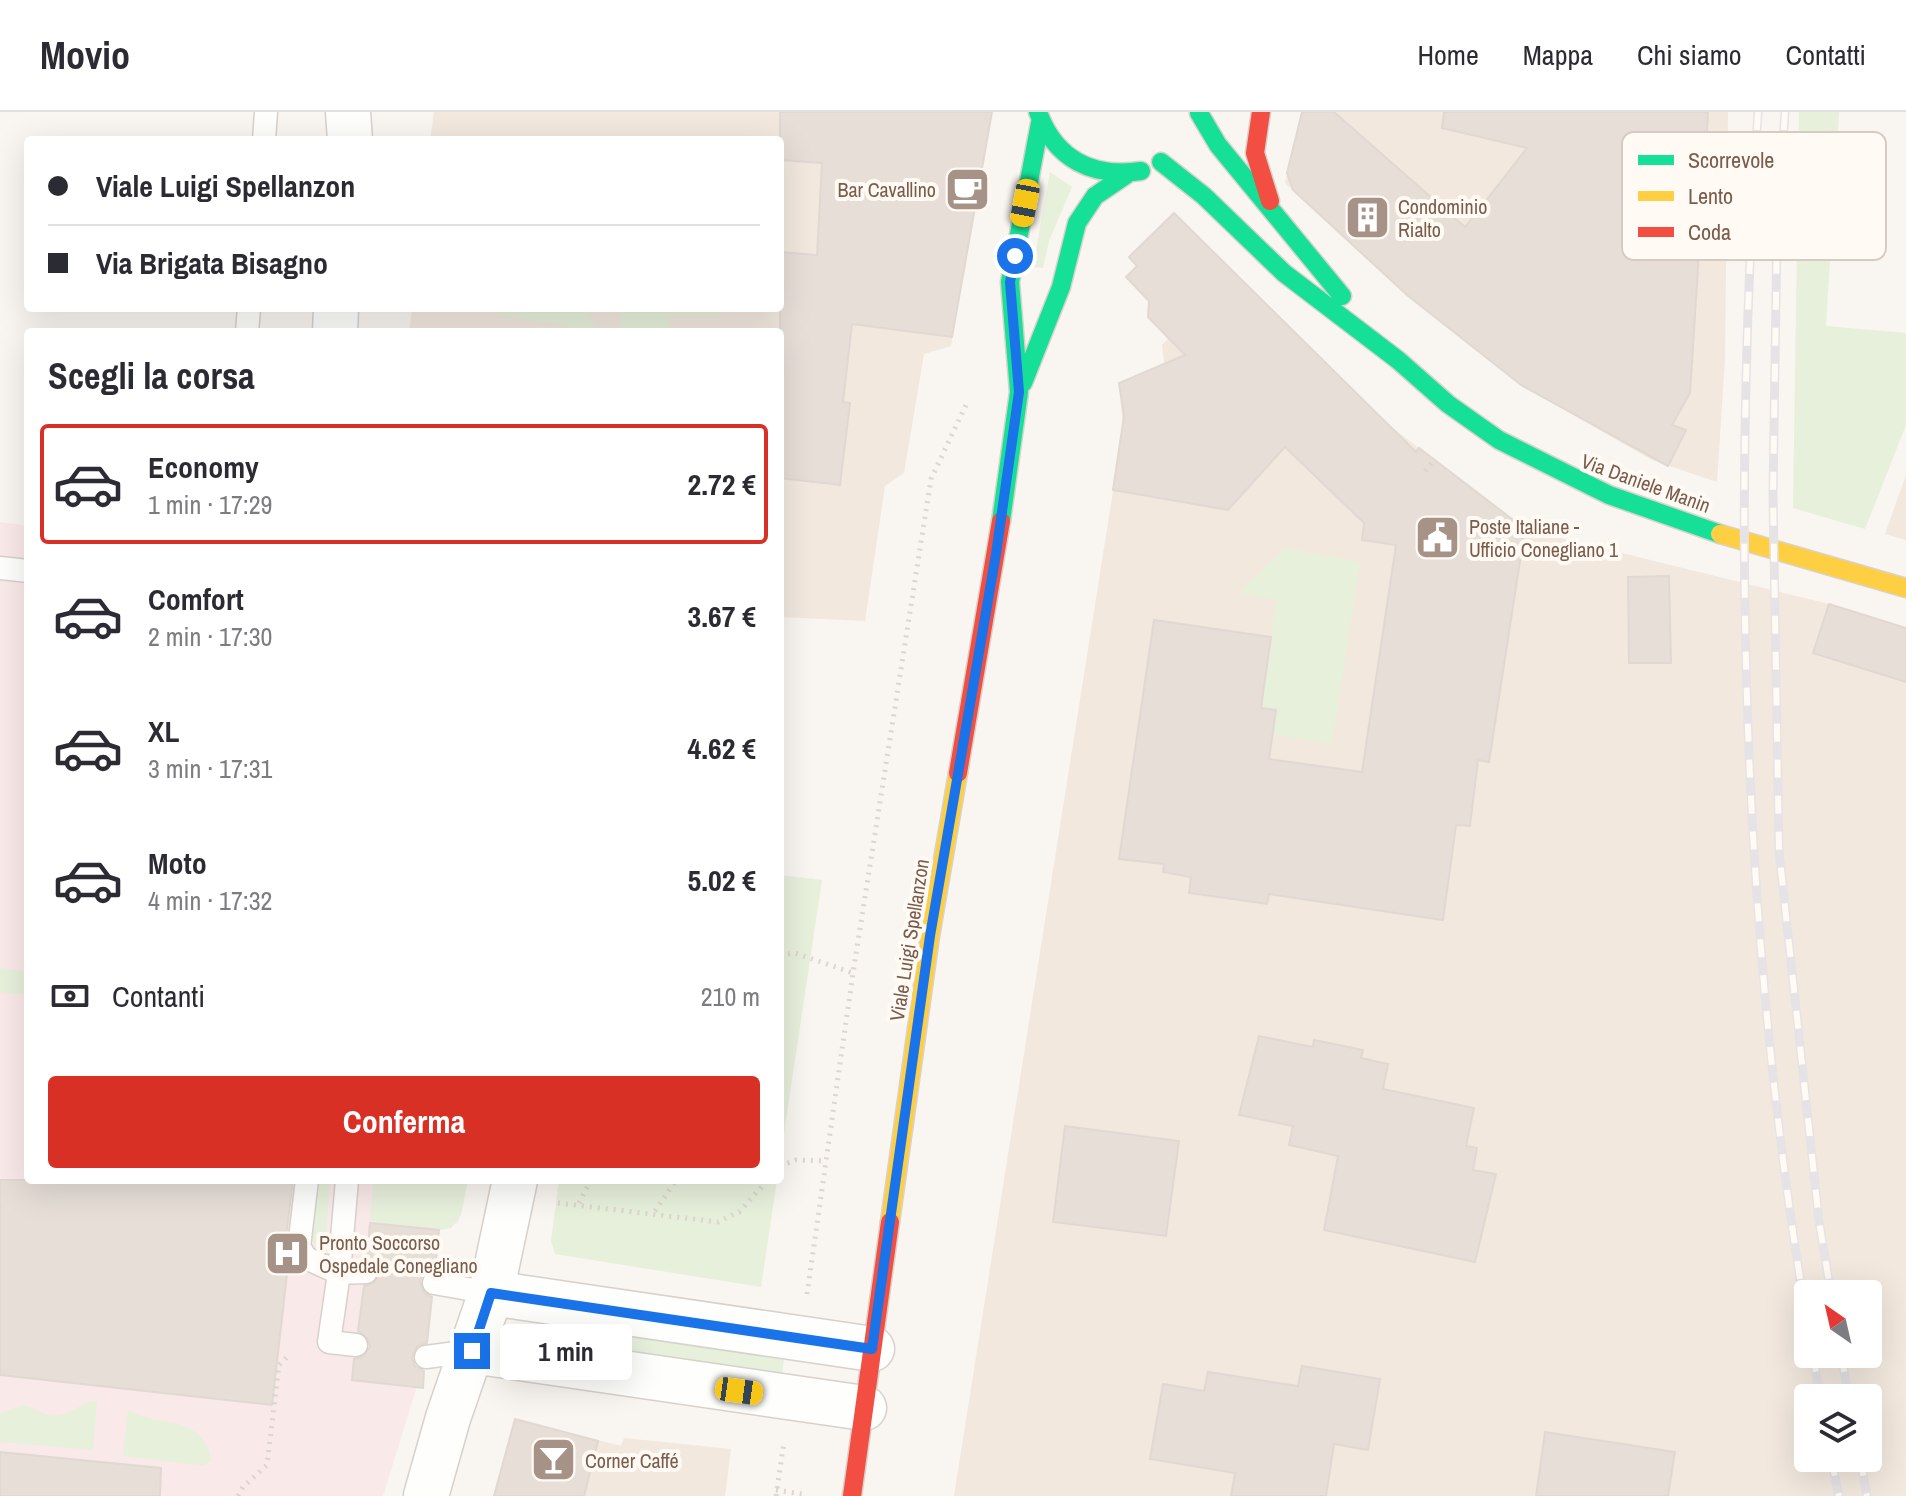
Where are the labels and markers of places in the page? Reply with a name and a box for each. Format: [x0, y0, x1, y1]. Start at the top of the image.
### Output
cafe icon: Bar Cavallino [943, 165, 991, 213]
place label: Bar Cavallino [838, 176, 936, 203]
place label: Condominio Rialto [1398, 193, 1487, 243]
building icon: Condominio Rialto [1343, 194, 1391, 242]
place label: Poste Italiane - Ufficio Conegliano 1 [1469, 513, 1618, 563]
public building icon: Poste Italiane - Ufficio Conegliano 1 [1414, 514, 1462, 562]
place label: Pronto Soccorso Ospedale Conegliano [319, 1229, 478, 1279]
hospital icon: Pronto Soccorso Ospedale Conegliano [264, 1230, 312, 1278]
bar icon: Corner Caffé [530, 1436, 578, 1484]
place label: Corner Caffé [585, 1447, 679, 1474]

